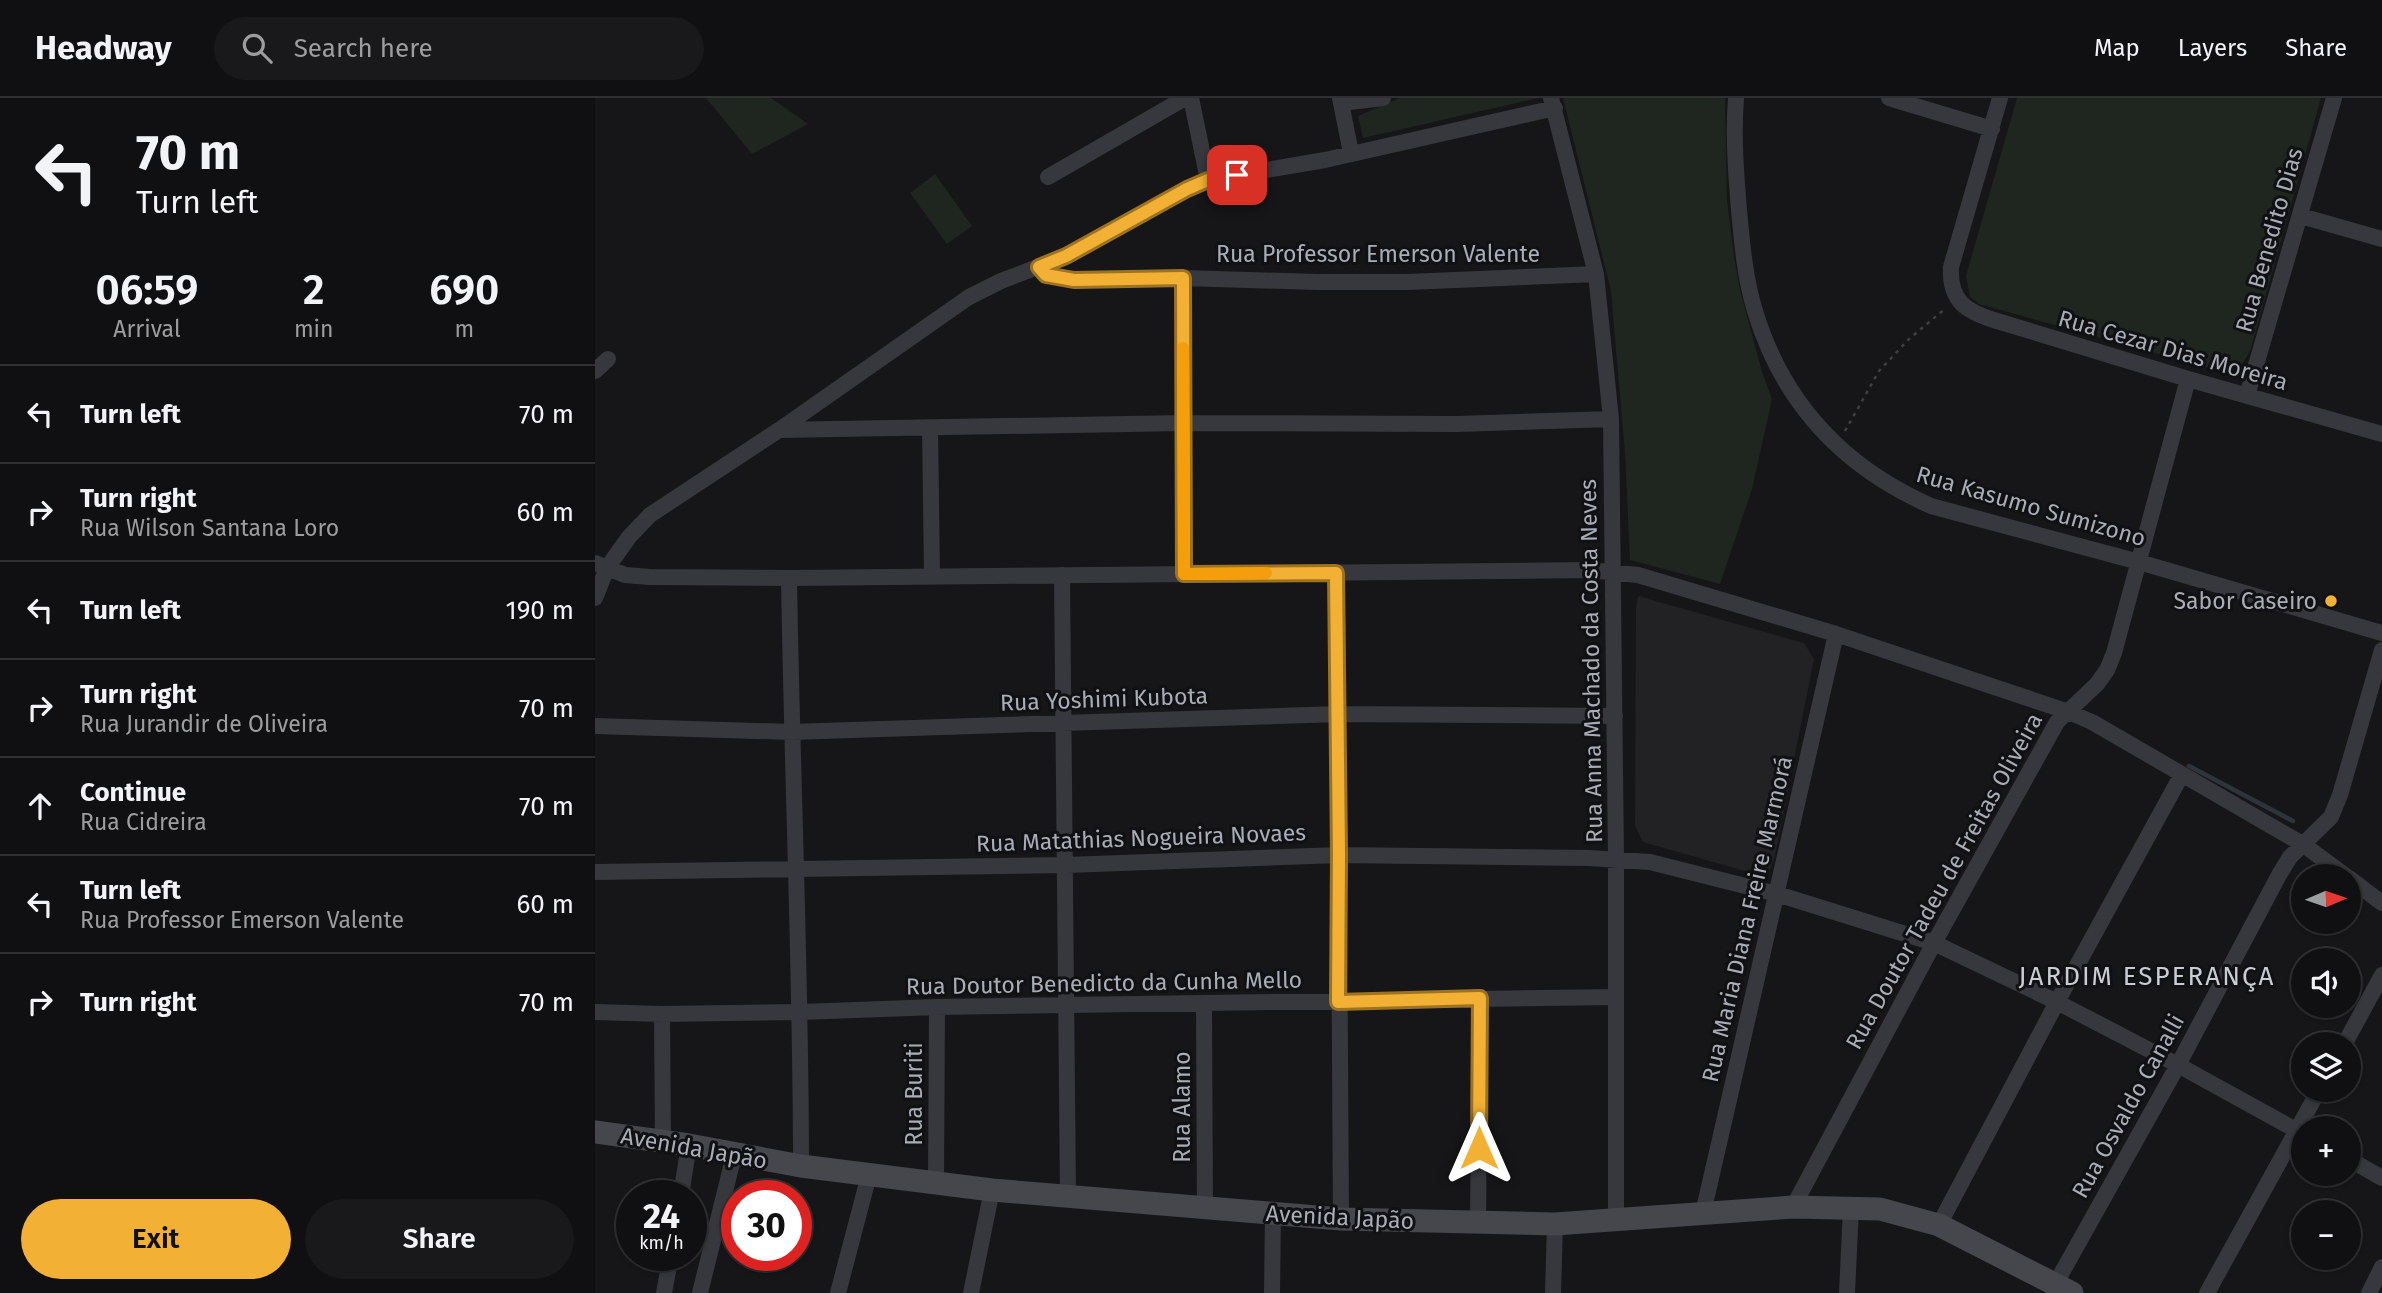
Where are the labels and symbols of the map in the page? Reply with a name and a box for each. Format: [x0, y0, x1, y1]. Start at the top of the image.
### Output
pin [1207, 145, 1267, 205]
street label: Rua Benedito Dias [2229, 145, 2309, 335]
street label: Rua Professor Emerson Valente [1216, 240, 1540, 268]
street label: Rua Cezar Dias Moreira [2055, 304, 2291, 396]
street label: Rua Kasumo Sumizono [1913, 460, 2149, 552]
street label: Rua Anna Machado da Costa Neves [1574, 479, 1608, 843]
place label: Sabor Caseiro [2174, 587, 2317, 615]
marker: Sabor Caseiro [2323, 593, 2339, 609]
street label: Rua Yoshimi Kubota [1000, 681, 1208, 717]
street label: Rua Doutor Tadeu de Freitas Oliveira [1840, 708, 2048, 1054]
street label: Rua Maria Diana Freire Marmorá [1696, 753, 1798, 1085]
street label: Rua Matathias Nogueira Novaes [976, 818, 1306, 858]
north arrow [2291, 864, 2361, 934]
district label: JARDIM ESPERANÇA [2019, 961, 2275, 992]
street label: Rua Doutor Benedicto da Cunha Mello [906, 966, 1302, 1000]
street label: Rua Osvaldo Canalli [2066, 1009, 2190, 1203]
street label: Rua Buriti [900, 1042, 928, 1146]
street label: Rua Alamo [1168, 1051, 1196, 1163]
position arrow [1442, 1111, 1516, 1185]
street label: Avenida Japão [619, 1121, 769, 1175]
speed limit sign: 30 [721, 1180, 812, 1271]
street label: Avenida Japão [1265, 1199, 1415, 1235]

